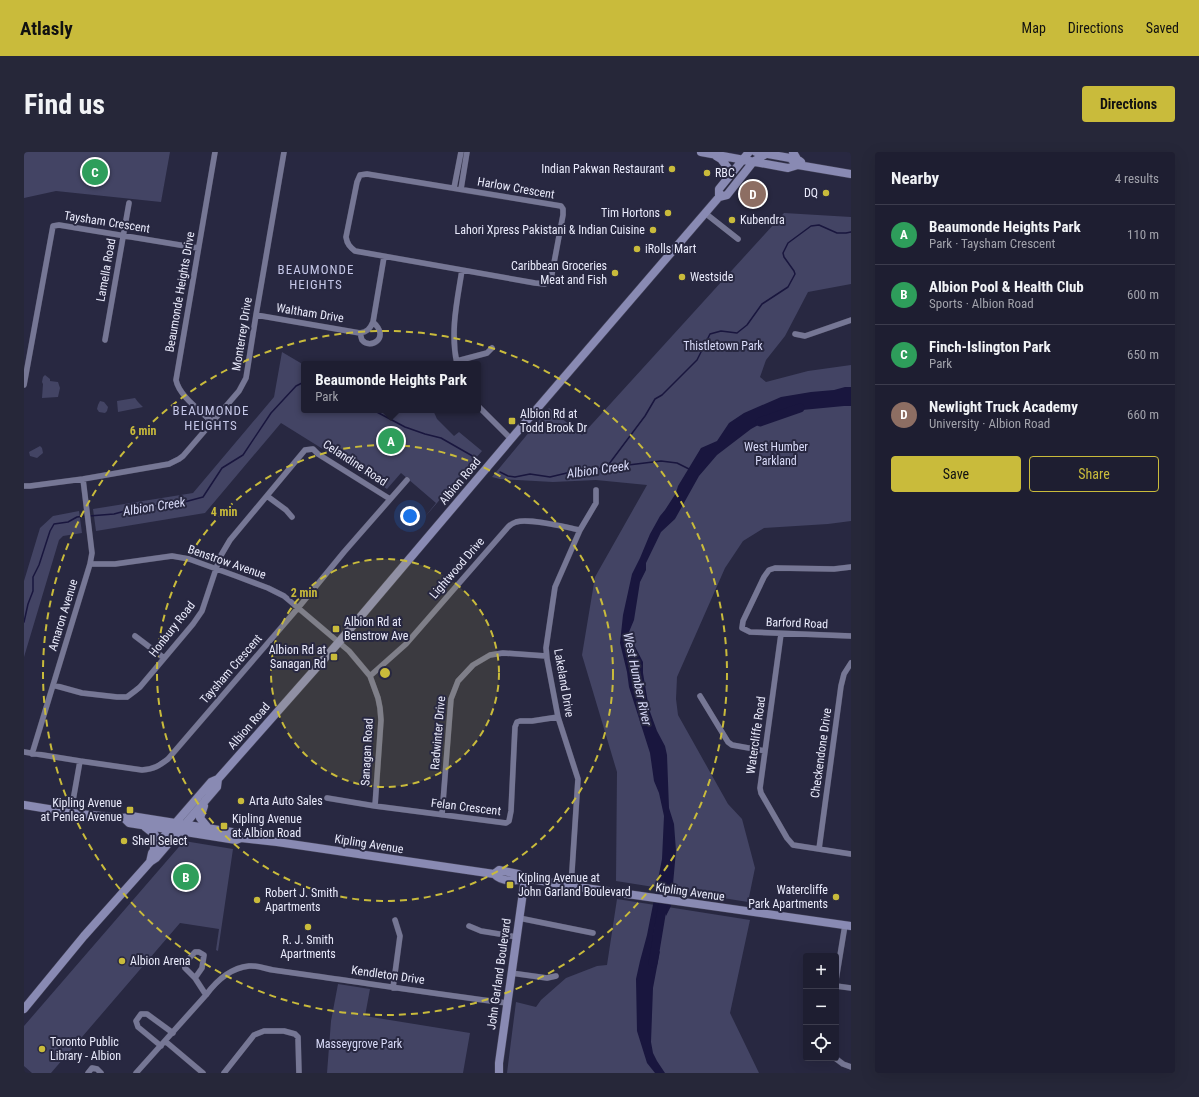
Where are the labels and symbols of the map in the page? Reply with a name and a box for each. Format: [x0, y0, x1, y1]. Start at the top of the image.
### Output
pin: C [82, 157, 108, 187]
place label: Indian Pakwan Restaurant [541, 162, 664, 176]
marker: Indian Pakwan Restaurant [667, 164, 677, 174]
place label: RBC [715, 166, 735, 180]
marker: RBC [702, 168, 712, 178]
street label: Harlow Crescent [476, 174, 556, 202]
pin: D [740, 179, 766, 209]
place label: DQ [804, 186, 818, 200]
marker: DQ [821, 188, 831, 198]
place label: Tim Hortons [601, 206, 660, 220]
street label: Taysham Crescent [63, 208, 152, 236]
marker: Tim Hortons [663, 208, 673, 218]
place label: Kubendra [740, 213, 785, 227]
marker: Kubendra [727, 215, 737, 225]
place label: Lahori Xpress Pakistani & Indian Cuisine [454, 223, 645, 237]
marker: Lahori Xpress Pakistani & Indian Cuisine [648, 225, 658, 235]
street label: Beaumonde Heights Drive [162, 230, 198, 353]
street label: Lamella Road [94, 237, 118, 303]
place label: iRolls Mart [645, 242, 697, 256]
marker: iRolls Mart [632, 244, 642, 254]
place label: Caribbean Groceries Meat and Fish [511, 259, 607, 287]
district label: BEAUMONDE HEIGHTS [278, 262, 354, 292]
marker: Caribbean Groceries Meat and Fish [610, 268, 620, 278]
place label: Westside [690, 270, 734, 284]
marker: Westside [677, 272, 687, 282]
street label: Monterrey Drive [229, 296, 255, 372]
street label: Waltham Drive [275, 301, 345, 325]
park label: Thistletown Park [683, 339, 763, 353]
district label: BEAUMONDE HEIGHTS [173, 403, 249, 433]
place label: Albion Rd at Todd Brook Dr [520, 407, 587, 435]
marker: Albion Rd at Todd Brook Dr [507, 416, 517, 426]
text: 6 min [130, 424, 156, 438]
pin: A [378, 426, 404, 456]
street label: Celandine Road [320, 437, 390, 489]
park label: West Humber Parkland [744, 440, 808, 468]
street label: Albion Road [436, 455, 484, 507]
water label: Albion Creek [565, 458, 631, 481]
water label: Albion Creek [121, 494, 187, 519]
text: 4 min [211, 505, 237, 519]
your location [400, 506, 420, 526]
street label: Lightwood Drive [427, 534, 488, 601]
street label: Benstrow Avenue [186, 542, 268, 582]
street label: Amaron Avenue [45, 577, 81, 653]
text: 2 min [291, 586, 317, 600]
street label: Honbury Road [146, 598, 198, 660]
place label: Albion Rd at Benstrow Ave [344, 615, 409, 643]
street label: Barford Road [766, 615, 828, 631]
marker: Albion Rd at Benstrow Ave [331, 624, 341, 634]
street label: Taysham Crescent [197, 631, 265, 706]
water label: West Humber River [620, 631, 655, 728]
place label: Albion Rd at Sanagan Rd [269, 643, 326, 671]
street label: Lakeland Drive [551, 648, 577, 719]
marker: Albion Rd at Sanagan Rd [329, 652, 339, 662]
centre of rings [378, 666, 392, 680]
street label: Radwinter Drive [428, 695, 448, 770]
street label: Watercliffe Road [744, 695, 768, 775]
street label: Albion Road [225, 700, 273, 752]
street label: Checkendone Drive [808, 707, 834, 799]
street label: Sanagan Road [358, 718, 376, 786]
place label: Arta Auto Sales [249, 794, 323, 808]
place label: Kipling Avenue at Penlea Avenue [41, 796, 122, 824]
marker: Arta Auto Sales [236, 796, 246, 806]
street label: Felan Crescent [430, 796, 502, 818]
marker: Kipling Avenue at Penlea Avenue [125, 805, 135, 815]
place label: Kipling Avenue at Albion Road [232, 812, 302, 840]
marker: Kipling Avenue at Albion Road [219, 821, 229, 831]
street label: Kipling Avenue [333, 832, 405, 856]
place label: Shell Select [132, 834, 188, 848]
marker: Shell Select [119, 836, 129, 846]
pin: B [173, 862, 199, 892]
place label: Kipling Avenue at John Garland Boulevard [518, 871, 631, 899]
marker: Kipling Avenue at John Garland Boulevard [505, 880, 515, 890]
street label: Kipling Avenue [654, 880, 726, 904]
place label: Watercliffe Park Apartments [748, 883, 828, 911]
place label: Robert J. Smith Apartments [265, 886, 338, 914]
marker: Watercliffe Park Apartments [831, 892, 841, 902]
marker: Robert J. Smith Apartments [252, 895, 262, 905]
street label: John Garland Boulevard [484, 917, 514, 1031]
marker: R. J. Smith Apartments [303, 922, 313, 932]
place label: R. J. Smith Apartments [280, 933, 336, 961]
place label: Albion Arena [130, 954, 191, 968]
marker: Albion Arena [117, 956, 127, 966]
street label: Kendleton Drive [350, 963, 426, 987]
place label: Toronto Public Library - Albion [50, 1035, 121, 1063]
park label: Masseygrove Park [316, 1037, 403, 1051]
marker: Toronto Public Library - Albion [37, 1044, 47, 1054]

